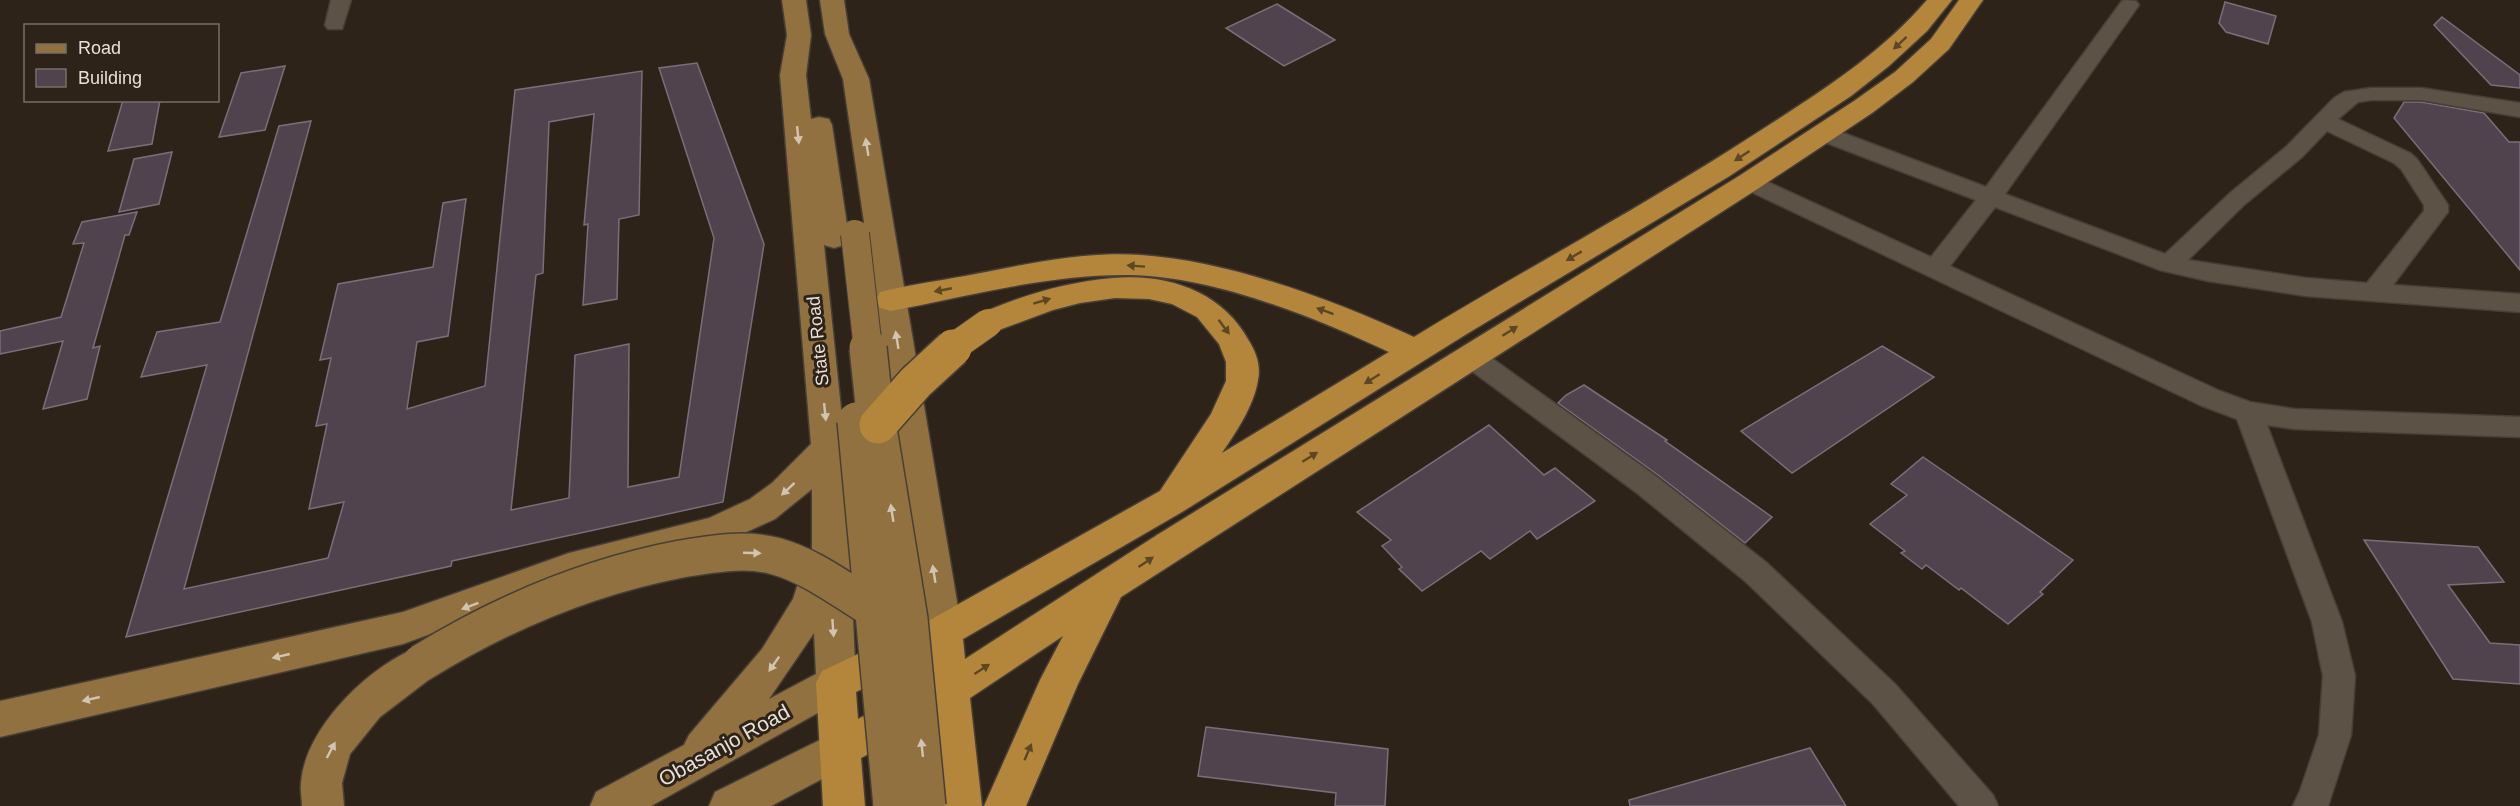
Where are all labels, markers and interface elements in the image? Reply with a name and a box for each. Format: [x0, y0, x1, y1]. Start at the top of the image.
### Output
legend [24, 24, 219, 102]
one-way arrow [1893, 35, 1907, 49]
text: Road [78, 38, 121, 58]
text: Building [78, 68, 142, 88]
one-way arrow [793, 125, 803, 144]
one-way arrow [862, 137, 871, 156]
one-way arrow [1733, 150, 1750, 161]
one-way arrow [1566, 250, 1582, 261]
one-way arrow [1127, 261, 1146, 271]
one-way arrow [934, 286, 953, 296]
street label: State Road [803, 295, 833, 387]
one-way arrow [1033, 296, 1051, 305]
one-way arrow [1316, 306, 1334, 316]
one-way arrow [1218, 318, 1230, 334]
one-way arrow [1502, 325, 1518, 336]
one-way arrow [892, 330, 901, 349]
one-way arrow [1364, 373, 1380, 384]
one-way arrow [820, 403, 830, 422]
one-way arrow [1302, 452, 1318, 463]
one-way arrow [781, 482, 796, 495]
one-way arrow [887, 503, 896, 522]
one-way arrow [742, 548, 761, 557]
one-way arrow [1137, 556, 1153, 568]
one-way arrow [929, 564, 938, 583]
one-way arrow [461, 602, 479, 612]
one-way arrow [828, 619, 838, 638]
one-way arrow [272, 651, 291, 661]
one-way arrow [768, 655, 780, 671]
one-way arrow [974, 663, 991, 674]
one-way arrow [82, 694, 100, 704]
street label: Obasanjo Road [655, 700, 793, 790]
one-way arrow [917, 738, 927, 757]
one-way arrow [326, 741, 336, 758]
one-way arrow [1024, 744, 1033, 761]

